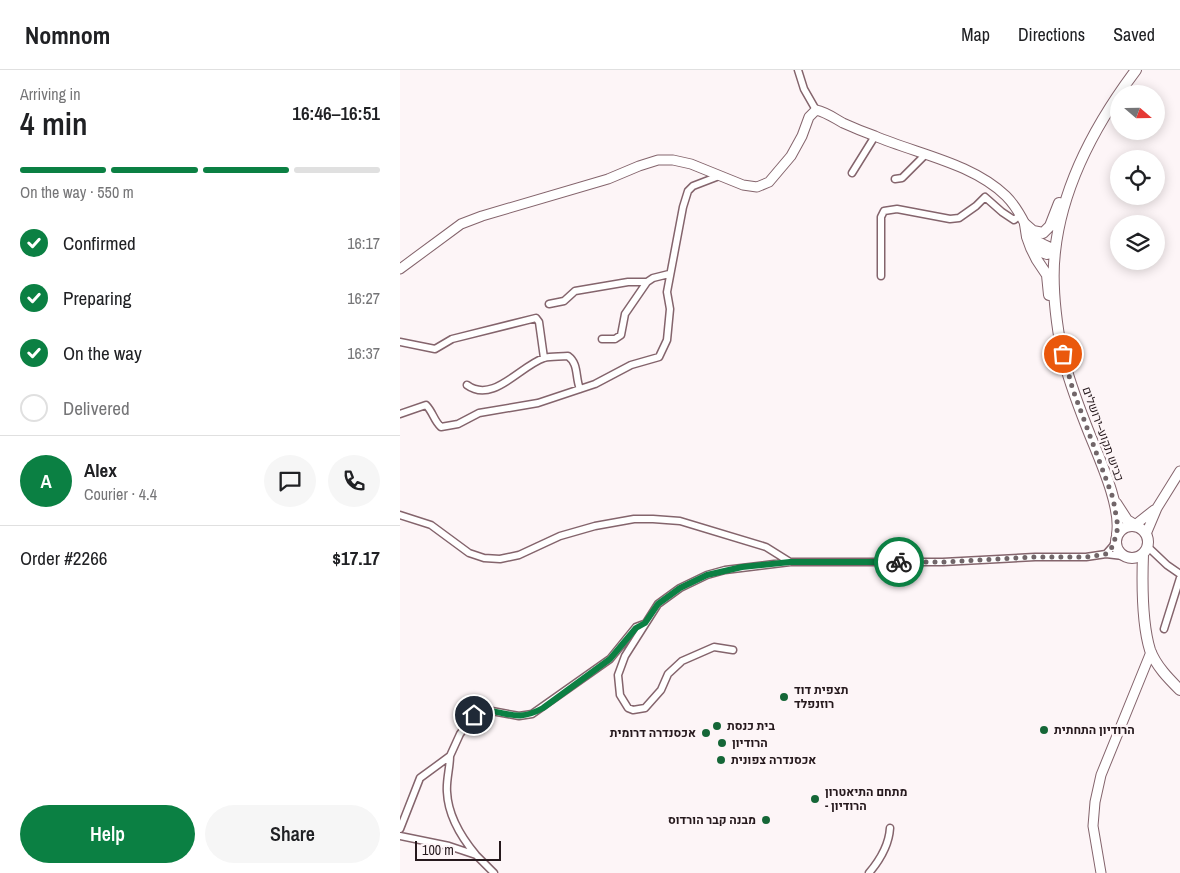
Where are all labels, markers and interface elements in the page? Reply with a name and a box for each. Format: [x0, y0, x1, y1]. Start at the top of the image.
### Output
text: Nomnom [25, 19, 110, 51]
text: Map [961, 22, 990, 47]
text: Directions [1018, 22, 1085, 47]
text: Saved [1113, 22, 1155, 47]
text: Arriving in [20, 83, 81, 105]
north arrow [1110, 85, 1165, 140]
map controls [1110, 85, 1165, 270]
text: 16:46–16:51 [292, 100, 380, 126]
text: 4 min [20, 102, 88, 145]
button: locate [1110, 150, 1165, 205]
text: On the way · 550 m [20, 181, 134, 203]
button: layers [1110, 215, 1165, 270]
icon: check [20, 229, 48, 257]
text: Confirmed [63, 230, 136, 256]
text: 16:17 [347, 232, 380, 254]
icon: check [20, 284, 48, 312]
text: Preparing [63, 285, 131, 311]
text: 16:27 [347, 287, 380, 309]
pin [1042, 333, 1084, 375]
icon: check [20, 339, 48, 367]
text: On the way [63, 340, 142, 366]
icon: bag [1049, 340, 1077, 368]
text: 16:37 [347, 342, 380, 364]
street label: כביש תקוע–ירושלים [1078, 384, 1128, 484]
text: Delivered [63, 395, 130, 421]
button: chat [264, 455, 316, 507]
button: phone [328, 455, 380, 507]
text: Alex [84, 457, 117, 483]
text: A [40, 468, 52, 494]
text: Courier · 4.4 [84, 483, 157, 505]
courier [874, 537, 924, 587]
text: Order #2266 [20, 545, 107, 571]
text: $17.17 [332, 545, 380, 571]
icon: bike [885, 548, 913, 576]
place label: תצפית דוד רוזנפלד [794, 682, 849, 712]
marker: תצפית דוד רוזנפלד [778, 691, 790, 703]
pin [453, 694, 495, 736]
icon: home [460, 701, 488, 729]
place label: בית כנסת [727, 718, 775, 734]
marker: בית כנסת [711, 720, 723, 732]
place label: הרודיון התחתית [1054, 722, 1135, 738]
marker: הרודיון התחתית [1038, 724, 1050, 736]
place label: אכסנדרה דרומית [610, 725, 696, 741]
marker: אכסנדרה דרומית [700, 727, 712, 739]
place label: הרודיון [732, 735, 768, 751]
marker: הרודיון [716, 737, 728, 749]
place label: אכסנדרה צפונית [731, 752, 816, 768]
marker: אכסנדרה צפונית [715, 754, 727, 766]
place label: מתחם התיאטרון - הרודיון [825, 784, 907, 814]
marker: מתחם התיאטרון - הרודיון [809, 793, 821, 805]
button: Help [20, 805, 195, 863]
button: Share [205, 805, 380, 863]
place label: מבנה קבר הורדוס [668, 812, 756, 828]
marker: מבנה קבר הורדוס [760, 814, 772, 826]
scale bar [415, 838, 501, 861]
text: 100 m [422, 841, 454, 859]

